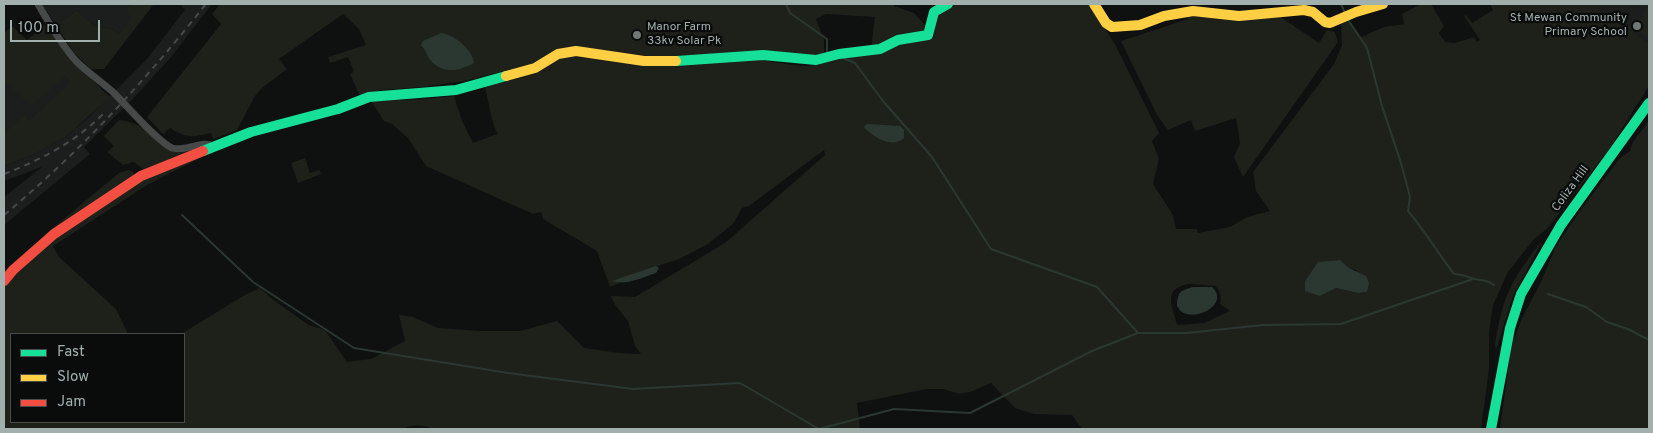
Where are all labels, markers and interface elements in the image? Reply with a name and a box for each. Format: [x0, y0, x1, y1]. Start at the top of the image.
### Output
scale bar [12, 10, 102, 42]
place label: St Mewan Community Primary School [1510, 12, 1627, 40]
text: 100 m [18, 19, 59, 38]
marker: St Mewan Community Primary School [1631, 20, 1643, 32]
place label: Manor Farm 33kv Solar Pk [647, 21, 721, 49]
marker: Manor Farm 33kv Solar Pk [631, 29, 643, 41]
street label: Coliza Hill [1549, 163, 1593, 215]
legend [10, 333, 185, 423]
text: Fast [57, 343, 85, 362]
text: Slow [57, 368, 89, 387]
text: Jam [57, 393, 86, 412]

